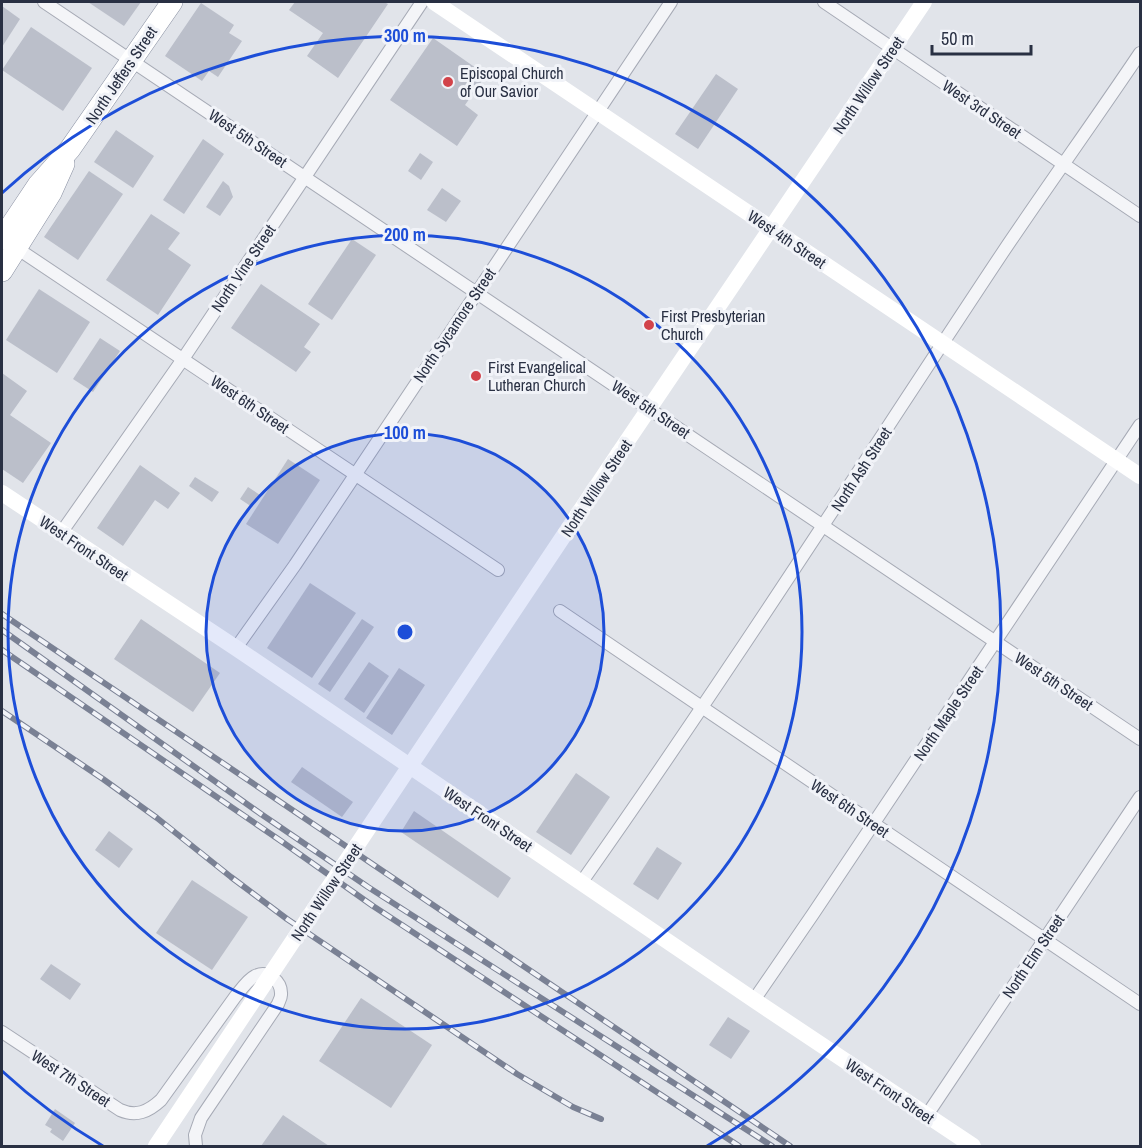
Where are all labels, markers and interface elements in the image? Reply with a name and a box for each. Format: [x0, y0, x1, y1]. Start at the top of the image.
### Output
scale bar [932, 18, 1031, 56]
street label: North Jeffers Street [80, 21, 162, 128]
text: 300 m [384, 23, 426, 48]
text: 50 m [941, 26, 974, 51]
street label: North Willow Street [827, 32, 909, 138]
place label: Episcopal Church of Our Savior [460, 62, 564, 102]
street label: West 3rd Street [938, 74, 1026, 144]
marker: Episcopal Church of Our Savior [441, 75, 455, 89]
street label: West 5th Street [204, 104, 292, 173]
street label: West 4th Street [743, 205, 831, 274]
street label: North Vine Street [206, 220, 281, 316]
text: 200 m [384, 222, 426, 247]
street label: North Sycamore Street [408, 263, 501, 386]
place label: First Presbyterian Church [661, 305, 765, 345]
marker: First Presbyterian Church [642, 318, 656, 332]
place label: First Evangelical Lutheran Church [488, 356, 586, 396]
marker: First Evangelical Lutheran Church [469, 369, 483, 383]
street label: West 6th Street [206, 370, 294, 439]
street label: West 5th Street [607, 375, 695, 444]
text: 100 m [384, 420, 426, 445]
street label: North Ash Street [826, 422, 897, 515]
street label: North Willow Street [555, 435, 637, 541]
street label: West Front Street [35, 510, 133, 586]
centre of rings [395, 622, 415, 642]
street label: West 5th Street [1010, 647, 1098, 716]
street label: North Maple Street [908, 661, 988, 765]
street label: West 6th Street [806, 774, 894, 843]
street label: West Front Street [439, 781, 537, 857]
street label: North Willow Street [285, 839, 367, 945]
street label: North Elm Street [997, 909, 1069, 1002]
street label: West 7th Street [27, 1044, 115, 1112]
street label: West Front Street [841, 1053, 939, 1129]

